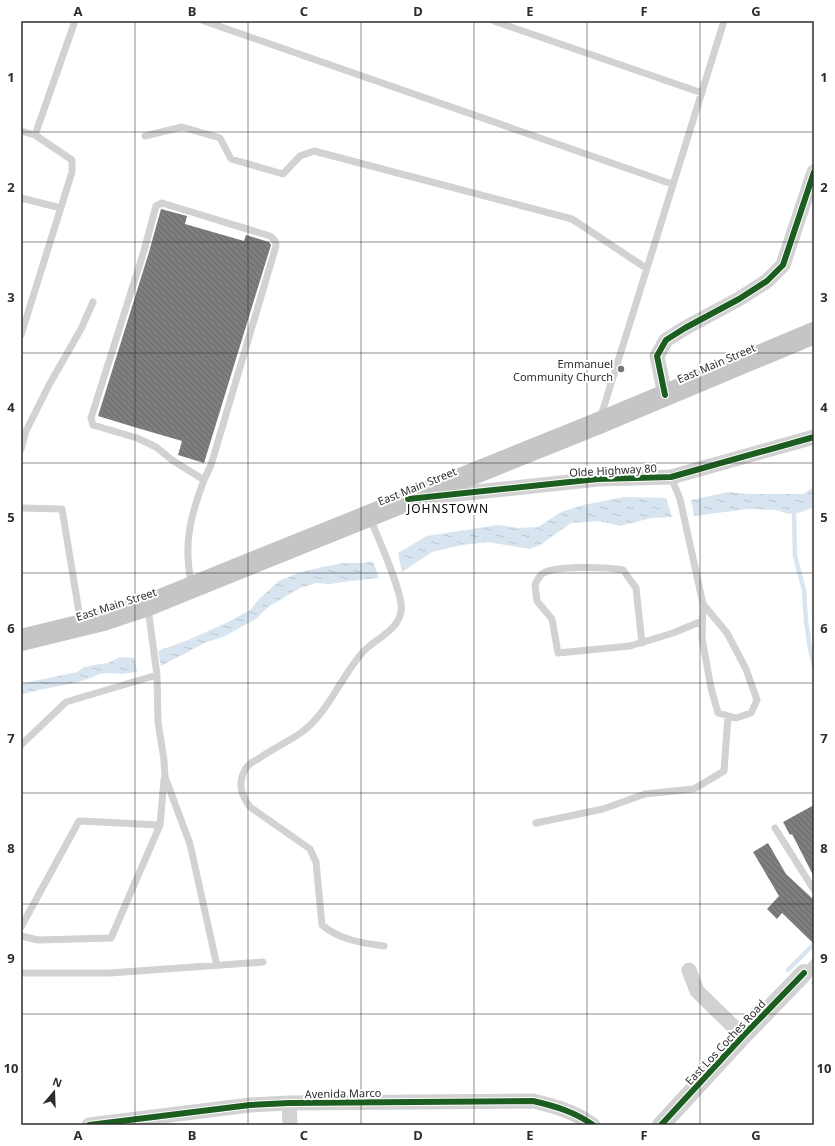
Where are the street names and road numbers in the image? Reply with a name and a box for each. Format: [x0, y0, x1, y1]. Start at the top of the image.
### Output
street label: East Main Street [675, 340, 757, 386]
street label: Olde Highway 80 [569, 460, 657, 480]
street label: East Main Street [375, 463, 459, 509]
street label: East Main Street [74, 584, 158, 624]
street label: East Los Coches Road [682, 996, 768, 1088]
street label: Avenida Marco [305, 1085, 382, 1101]

